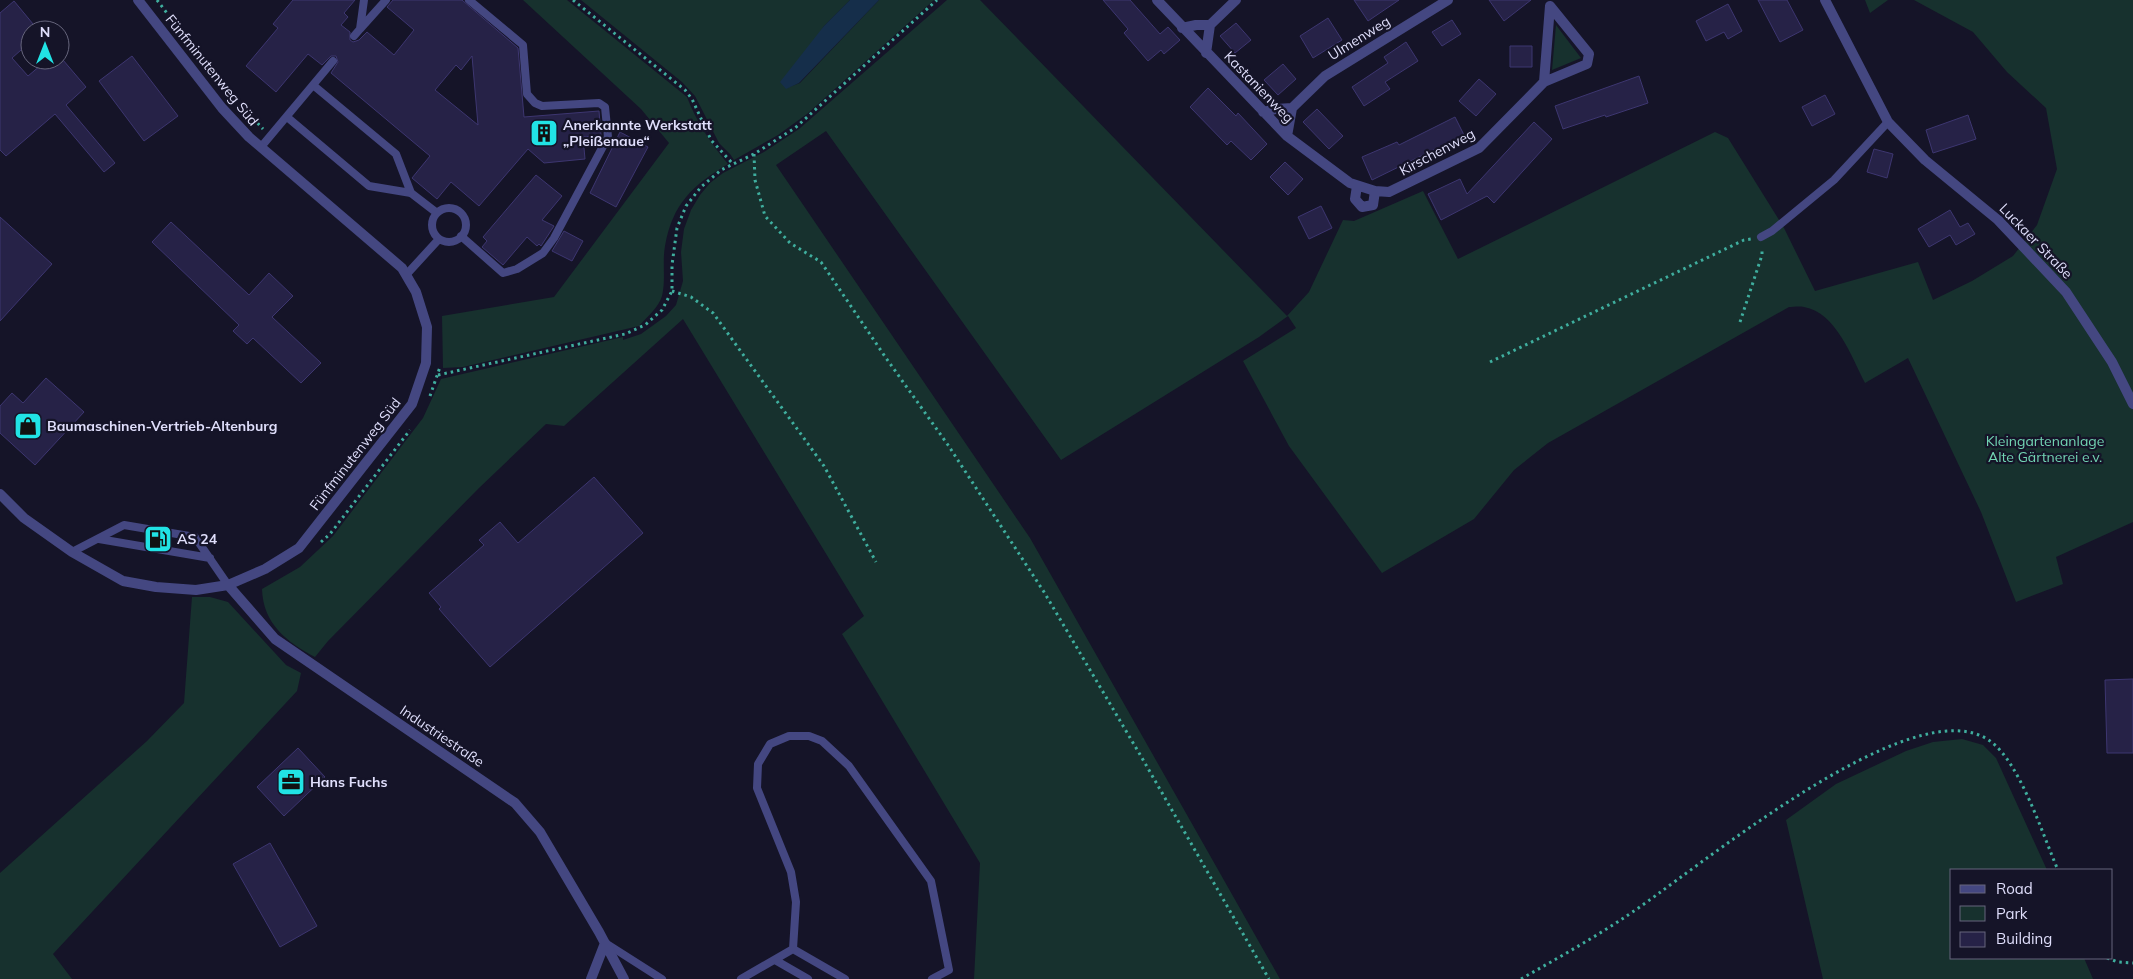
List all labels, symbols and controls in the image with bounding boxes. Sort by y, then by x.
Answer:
street label: Fünfminutenweg Süd [162,11,262,129]
street label: Ulmenweg [1325,12,1393,64]
north arrow [20,20,70,70]
text: N [40,23,50,41]
street label: Kastanienweg [1220,47,1298,127]
place label: Anerkannte Werkstatt „Pleißenaue“ [563,116,713,150]
building icon: Anerkannte Werkstatt „Pleißenaue“ [529,118,559,148]
street label: Kirschenweg [1396,125,1478,179]
street label: Luckaer Straße [1996,200,2076,282]
street label: Fünfminutenweg Süd [305,394,405,514]
shop icon: Baumaschinen-Vertrieb-Altenburg [13,411,43,441]
place label: Baumaschinen-Vertrieb-Altenburg [47,417,277,435]
park label: Kleingartenanlage Alte Gärtnerei e.v. [1986,432,2104,466]
fuel station icon: AS 24 [143,524,173,554]
place label: AS 24 [177,530,218,548]
street label: Industriestraße [396,701,488,771]
office icon: Hans Fuchs [276,767,306,797]
place label: Hans Fuchs [310,773,388,791]
legend [1950,869,2113,959]
text: Road [1996,879,2033,898]
text: Park [1996,904,2028,923]
text: Building [1996,929,2052,948]

